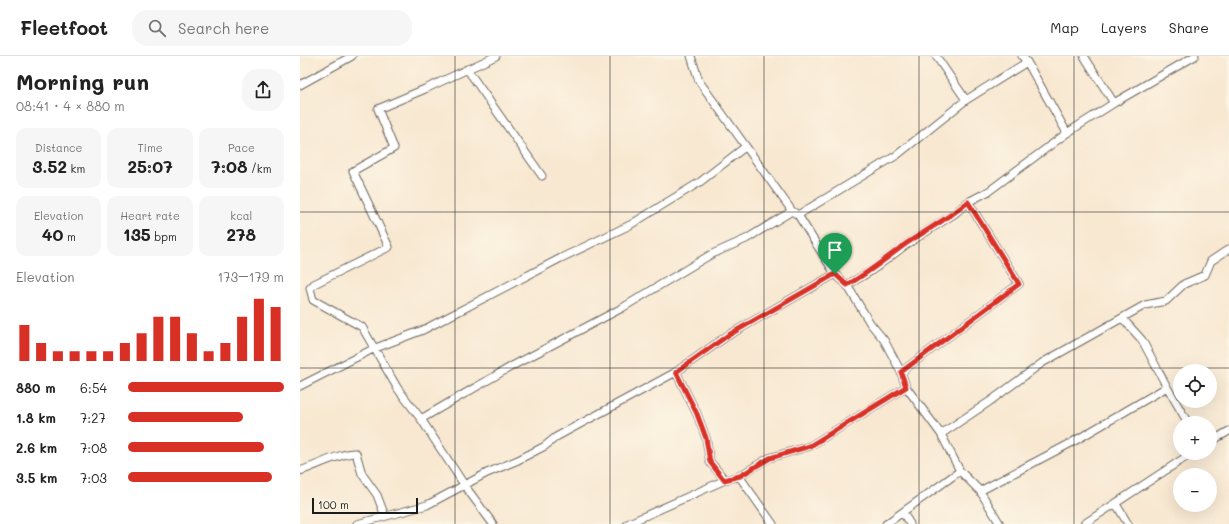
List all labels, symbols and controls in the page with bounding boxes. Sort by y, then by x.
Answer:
search box [132,10,412,46]
text: Fleetfoot [20,15,108,40]
icon: search [146,17,168,39]
text: Search here [178,18,269,38]
text: Map [1050,18,1079,37]
text: Layers [1101,18,1147,37]
text: Share [1169,18,1209,37]
text: Morning run [16,67,149,96]
button: share [242,69,284,111]
text: 08:41 · 4 × 880 m [16,97,125,114]
text: Distance [35,140,82,155]
text: Time [137,140,163,155]
text: Pace [228,140,255,155]
text: 3.52 [32,155,67,177]
text: 25:07 [127,155,173,177]
text: 7:08 [211,155,248,177]
text: km [67,161,85,176]
text: /km [248,161,271,176]
text: Elevation [34,208,83,223]
text: Heart rate [120,208,180,223]
text: kcal [230,208,252,223]
text: 40 [42,223,63,245]
text: 135 [123,223,151,245]
text: 278 [227,223,256,245]
text: m [63,229,76,244]
text: bpm [151,229,177,244]
pin [818,233,852,274]
icon: arrive [824,239,846,261]
text: Elevation [16,268,74,285]
text: 173–179 m [217,268,284,285]
map controls [1173,364,1217,512]
button: locate [1173,364,1217,408]
text: 880 m [16,379,55,396]
text: 6:54 [80,379,107,396]
text: 1.8 km [16,409,56,426]
text: 7:27 [80,409,106,426]
button: + [1173,416,1217,460]
text: 2.6 km [16,439,57,456]
text: 7:08 [80,439,107,456]
button: − [1173,468,1217,512]
text: 3.5 km [16,469,57,486]
text: 7:03 [80,469,107,486]
scale bar [312,496,418,515]
text: 100 m [318,497,349,512]

